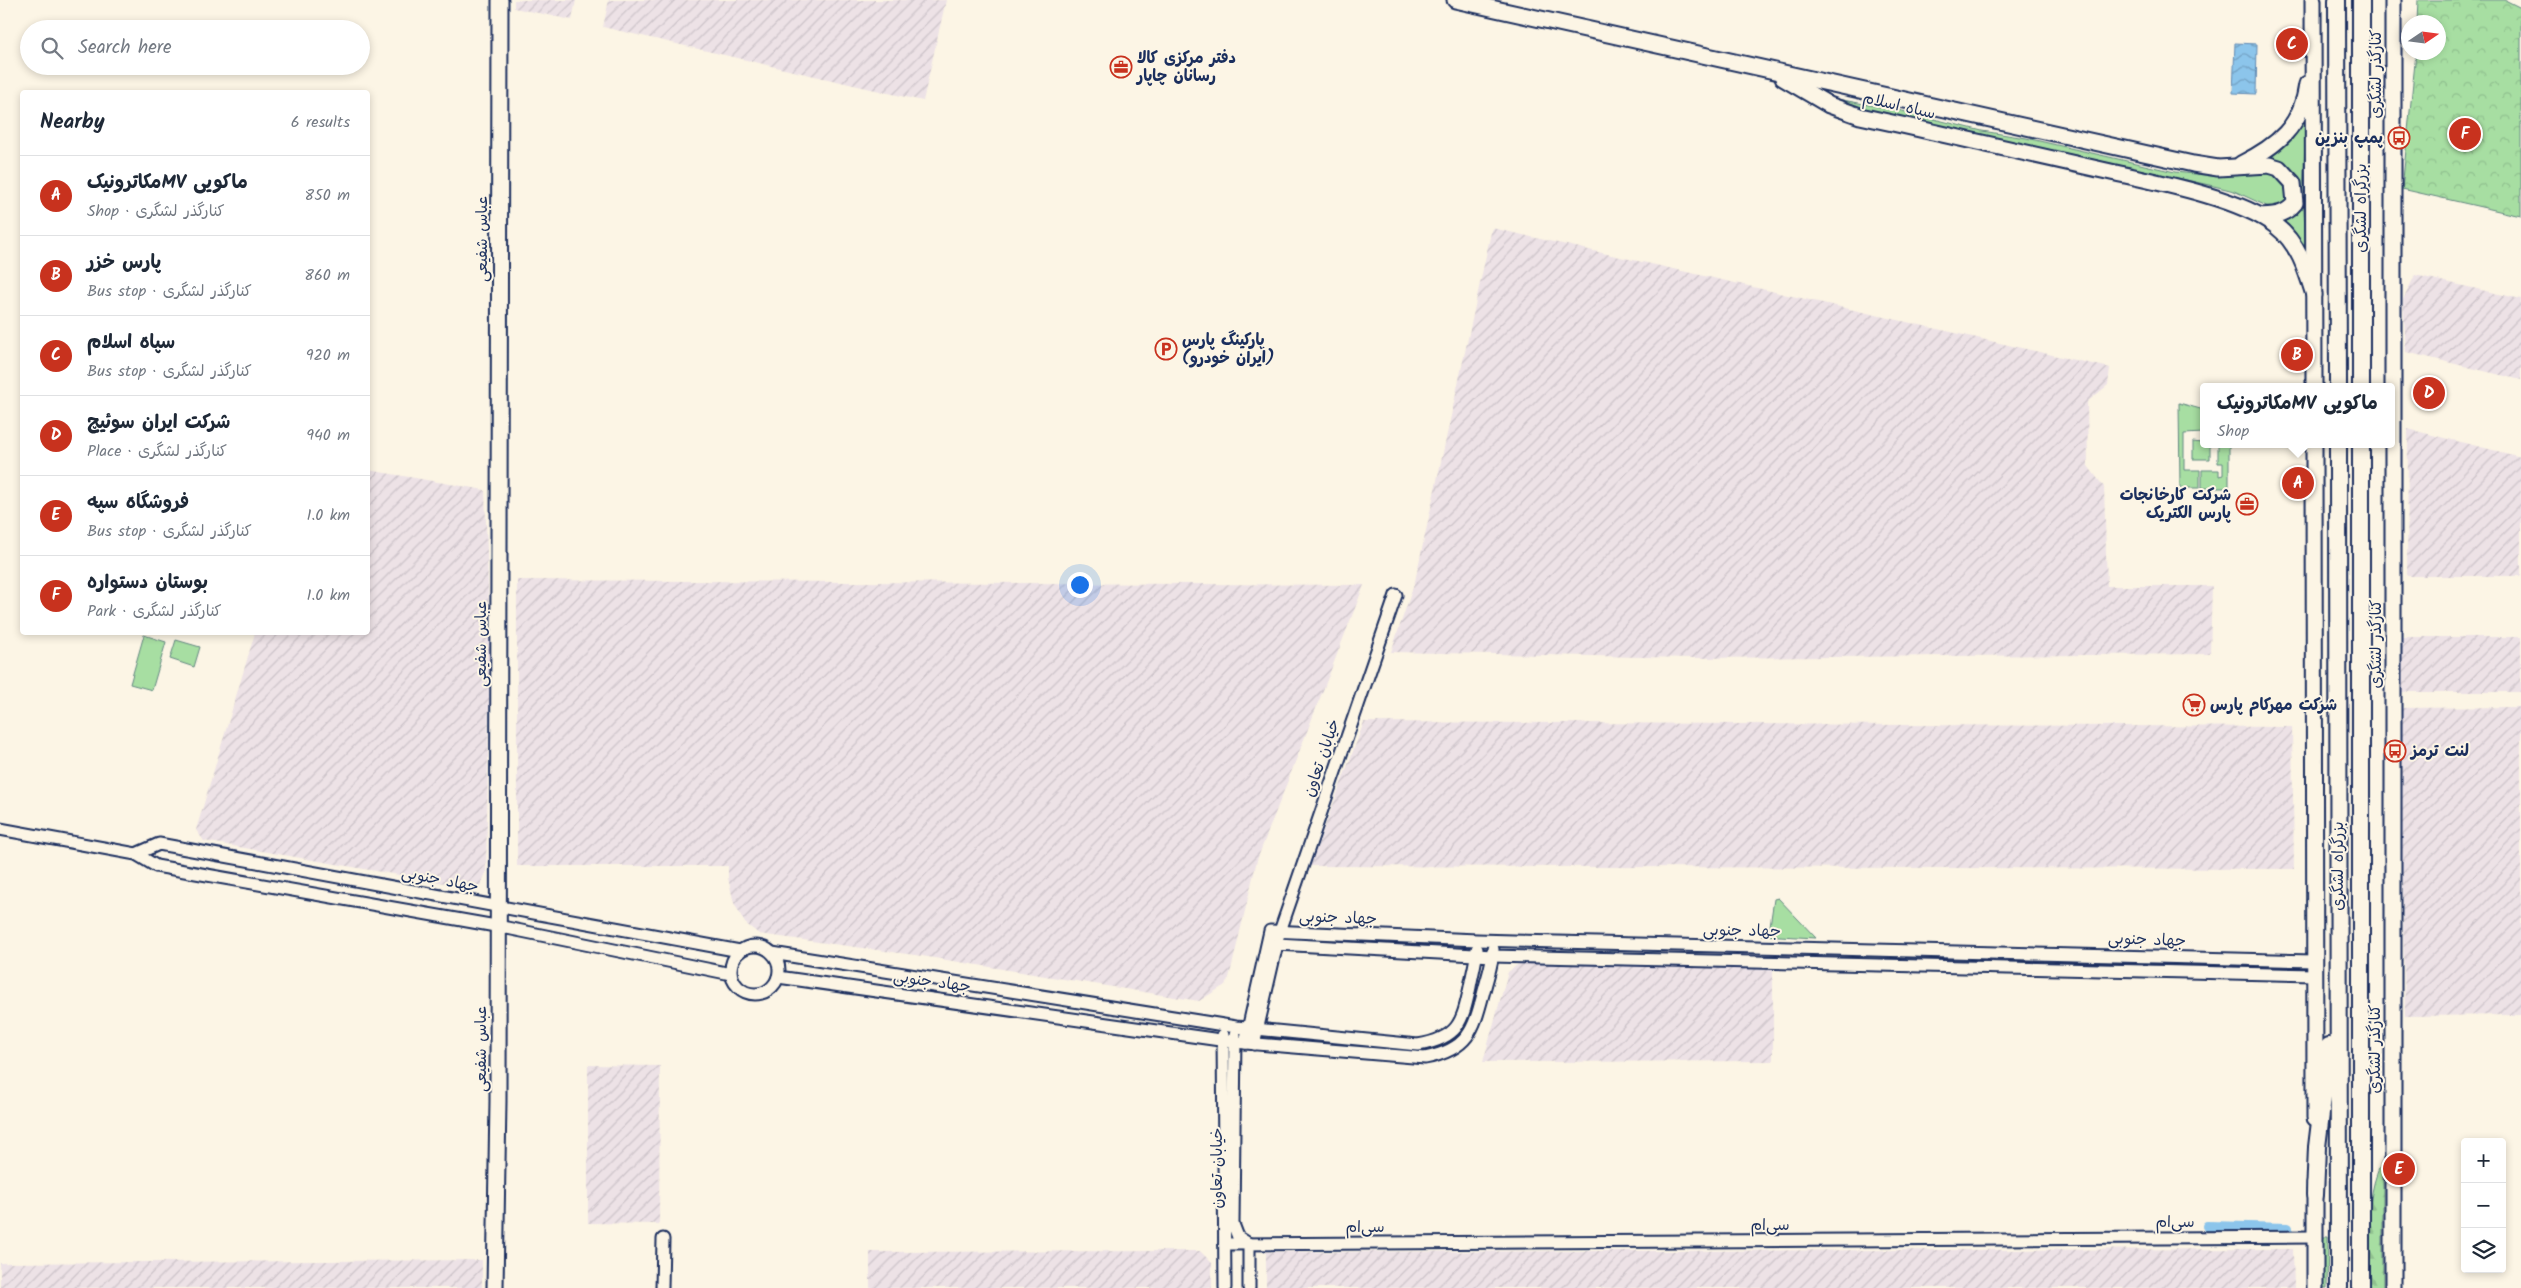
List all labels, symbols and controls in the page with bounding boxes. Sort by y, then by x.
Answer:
north arrow [2401,15,2446,60]
search box [20,20,370,75]
pin: C [2276,25,2308,63]
street label: کنارگذر لشگری [2364,29,2389,119]
text: Search here [78,33,172,63]
icon: search [38,34,66,62]
place label: دفتر مرکزی کالا رسانان چاپار [1135,46,1236,89]
office icon: دفتر مرکزی کالا رسانان چاپار [1109,55,1133,79]
street label: سپاه اسلام [1860,86,1938,126]
text: Nearby [40,106,105,139]
text: 6 results [291,110,350,135]
pin: F [2449,115,2481,153]
place label: پمپ بنزین [2315,126,2383,151]
bus stop icon: پمپ بنزین [2387,126,2411,150]
street label: بزرگراه لشگری [2349,163,2374,253]
text: مکاترونیکMV ماکویی [87,168,248,198]
text: A [51,183,61,208]
text: 850 m [305,183,350,208]
street label: عباس شفیعی [470,196,495,282]
text: Shop · کنارگذر لشگری [87,199,225,224]
text: پارس خزر [87,248,161,278]
text: B [51,263,61,288]
text: 860 m [304,263,350,288]
text: Bus stop · کنارگذر لشگری [87,279,252,304]
text: سپاه اسلام [87,328,175,358]
place label: پارکینگ پارس (ایران خودرو) [1182,328,1274,371]
pin: B [2281,336,2313,374]
parking icon: پارکینگ پارس (ایران خودرو) [1154,337,1178,361]
text: C [51,343,61,368]
text: 920 m [306,343,350,368]
text: Bus stop · کنارگذر لشگری [87,359,252,384]
pin: D [2413,374,2445,412]
popup [2200,383,2395,448]
text: مکاترونیکMV ماکویی [2217,389,2378,419]
text: شرکت ایران سوئیچ [87,408,230,438]
text: Shop [2217,419,2249,444]
text: D [51,423,61,448]
text: 940 m [306,423,350,448]
text: Place · کنارگذر لشگری [87,439,227,464]
pin: A [2282,464,2314,502]
place label: شرکت کارخانجات پارس الکتریک [2120,483,2231,526]
text: فروشگاه سپه [87,488,189,518]
office icon: شرکت کارخانجات پارس الکتریک [2235,492,2259,516]
text: E [52,503,60,528]
text: 1.0 km [307,503,350,528]
text: Bus stop · کنارگذر لشگری [87,519,252,544]
text: بوستان دستواره [87,568,208,598]
your location [1067,572,1093,598]
text: F [52,583,60,608]
text: 1.0 km [307,583,350,608]
text: Park · کنارگذر لشگری [87,599,222,624]
street label: کنارگذر لشگری [2364,599,2389,689]
street label: عباس شفیعی [469,601,494,687]
supermarket icon: شرکت مهرکام پارس [2182,693,2206,717]
place label: شرکت مهرکام پارس [2210,693,2337,718]
street label: خیابان تعاون [1297,716,1347,800]
bus stop icon: لنت ترمز [2383,739,2407,763]
place label: لنت ترمز [2409,739,2469,764]
street label: بزرگراه لشگری [2326,821,2351,911]
street label: جهاد جنوبی [399,860,481,900]
street label: جهاد جنوبی [1298,904,1378,932]
street label: جهاد جنوبی [1703,918,1781,944]
street label: جهاد جنوبی [2107,926,2187,954]
street label: جهاد جنوبی [892,964,972,1000]
street label: کنارگذر لشگری [2363,1004,2388,1094]
street label: عباس شفیعی [469,1006,494,1092]
street label: خیابان تعاون [1205,1128,1230,1208]
map controls [2461,1138,2506,1273]
button: + [2461,1138,2506,1183]
pin: E [2383,1150,2415,1188]
button: − [2461,1183,2506,1228]
street label: سی‌ام [2155,1210,2195,1235]
street label: سی‌ام [1750,1213,1790,1238]
street label: سی‌ام [1345,1215,1385,1240]
button: layers [2461,1228,2506,1273]

